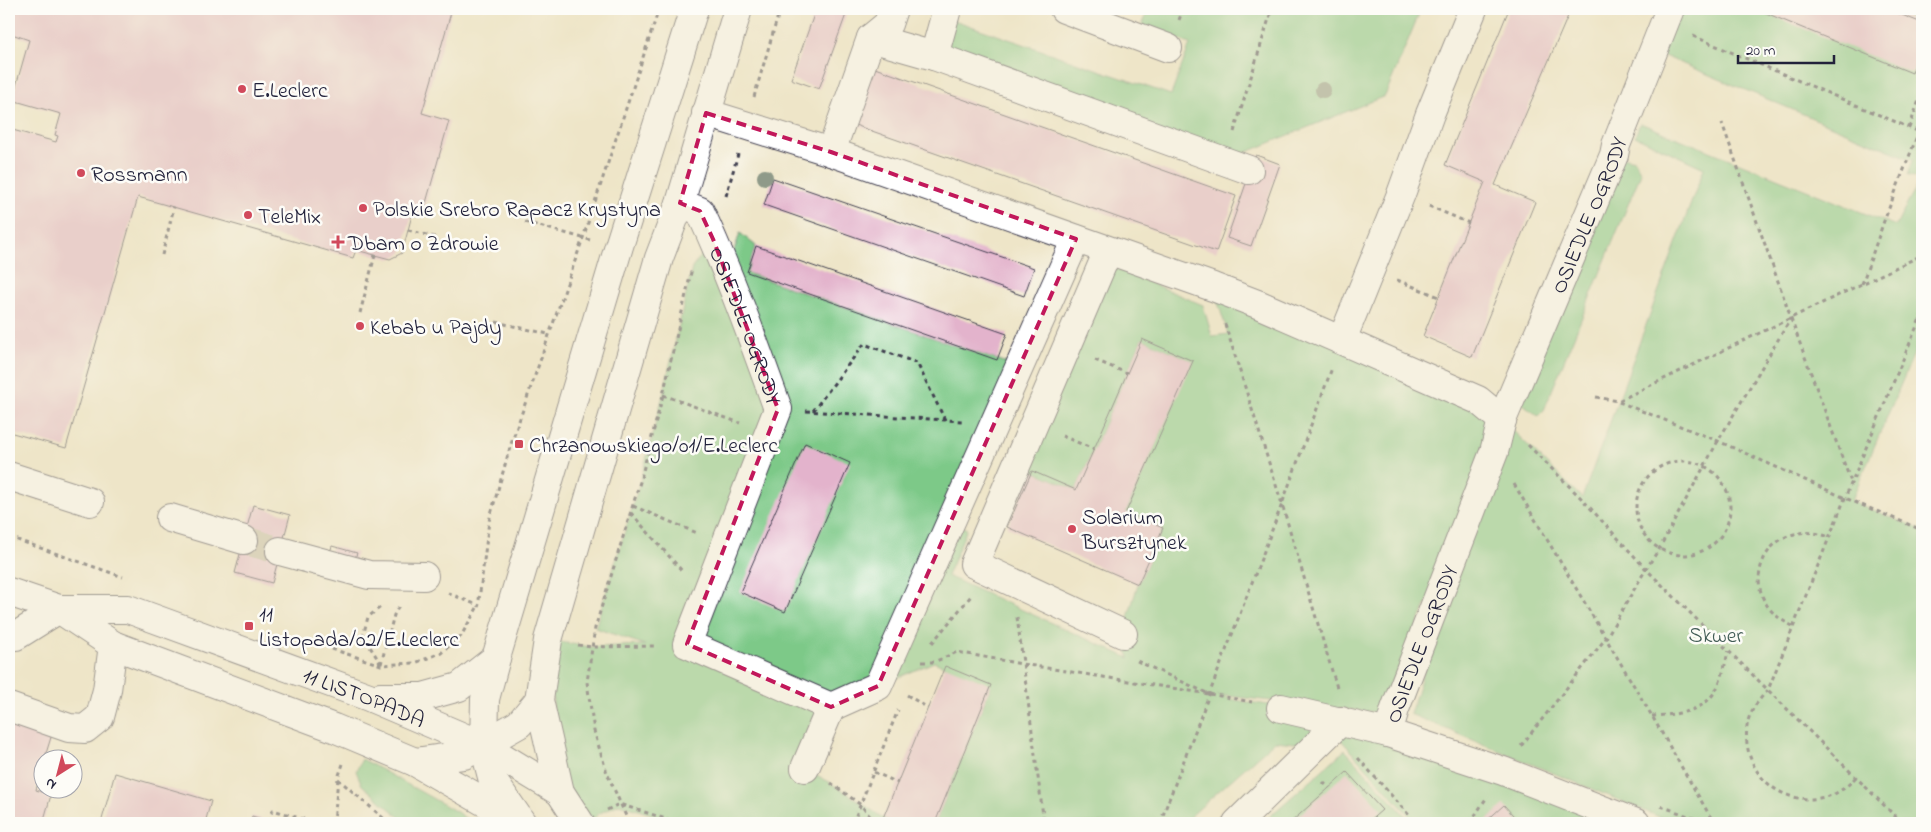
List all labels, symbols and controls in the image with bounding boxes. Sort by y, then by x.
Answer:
scale bar [1738,32,1835,64]
text: 20 m [1746,40,1776,62]
place label: E.Leclerc [252,76,328,108]
marker: E.Leclerc [236,83,248,95]
street label: OSIEDLE OGRODY [1544,133,1637,299]
place label: Rossmann [91,160,188,192]
marker: Rossmann [75,167,87,179]
place label: Polskie Srebro Rapacz Krystyna [373,195,661,228]
place label: TeleMix [258,202,321,234]
marker: Polskie Srebro Rapacz Krystyna [357,202,369,214]
marker: TeleMix [242,209,254,221]
place label: Dbam o Zdrowie [347,229,499,261]
marker: Dbam o Zdrowie [332,236,344,248]
street label: OSIEDLE OGRODY [699,242,788,410]
place label: Kebab u Pajdy [370,313,501,346]
marker: Kebab u Pajdy [354,320,366,332]
place label: Chrzanowskiego/01/E.Leclerc [529,431,778,464]
marker: Chrzanowskiego/01/E.Leclerc [513,438,525,450]
place label: Solarium Bursztynek [1081,503,1187,561]
marker: Solarium Bursztynek [1066,523,1078,535]
street label: OSIEDLE OGRODY [1379,561,1468,727]
place label: 11 Listopada/02/E.Leclerc [259,600,459,657]
marker: 11 Listopada/02/E.Leclerc [243,620,255,632]
park label: Skwer [1689,621,1744,653]
street label: 11 LISTOPADA [298,661,429,738]
north arrow [32,750,82,800]
text: N [41,772,61,795]

